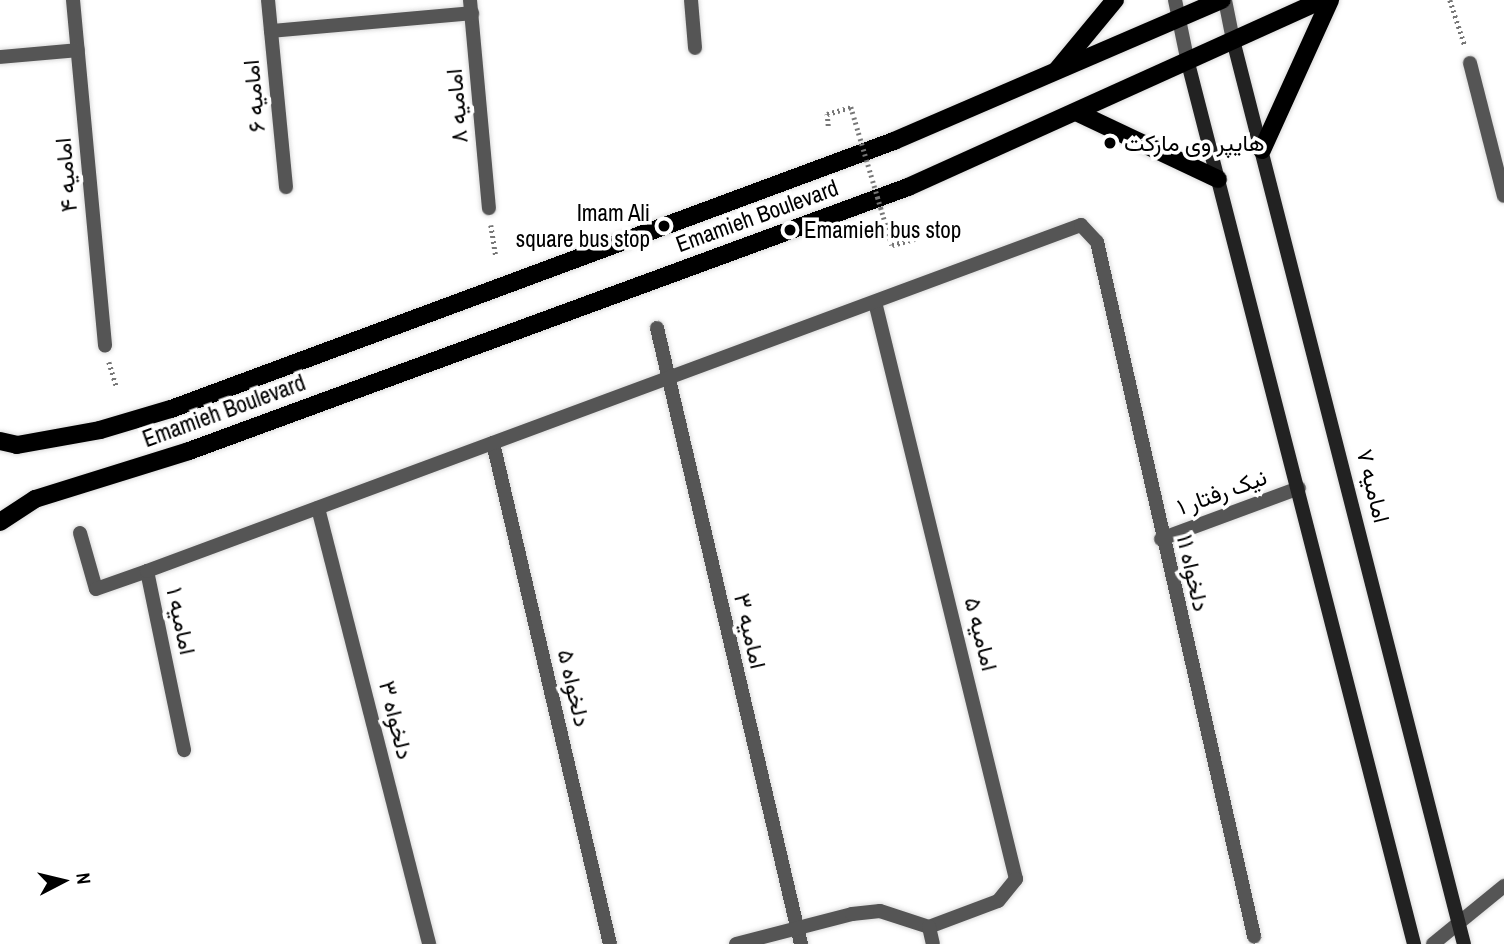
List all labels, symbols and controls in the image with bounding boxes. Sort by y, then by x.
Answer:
street label: امامیه ۶ [237,59,271,133]
street label: امامیه ۸ [440,67,474,145]
place label: هایپر وی مارکت [1124,129,1265,157]
marker: هایپر وی مارکت [1102,135,1118,151]
street label: امامیه ۴ [49,137,83,213]
street label: Emamieh Boulevard [672,174,842,258]
place label: Imam Ali square bus stop [516,199,650,253]
place label: Emamieh bus stop [804,216,961,244]
marker: Imam Ali square bus stop [656,218,672,234]
marker: Emamieh bus stop [782,222,798,238]
street label: Emamieh Boulevard [139,369,309,453]
street label: امامیه ۷ [1351,446,1395,526]
street label: نیک رفتار ۱ [1173,463,1271,521]
street label: دلخواه ۱۱ [1171,532,1215,614]
street label: امامیه ۱ [160,585,202,657]
street label: امامیه ۳ [728,591,772,671]
street label: امامیه ۵ [959,594,1003,674]
street label: دلخواه ۵ [552,647,596,729]
street label: دلخواه ۳ [373,678,419,762]
north arrow [28,846,98,916]
text: N [70,871,97,886]

